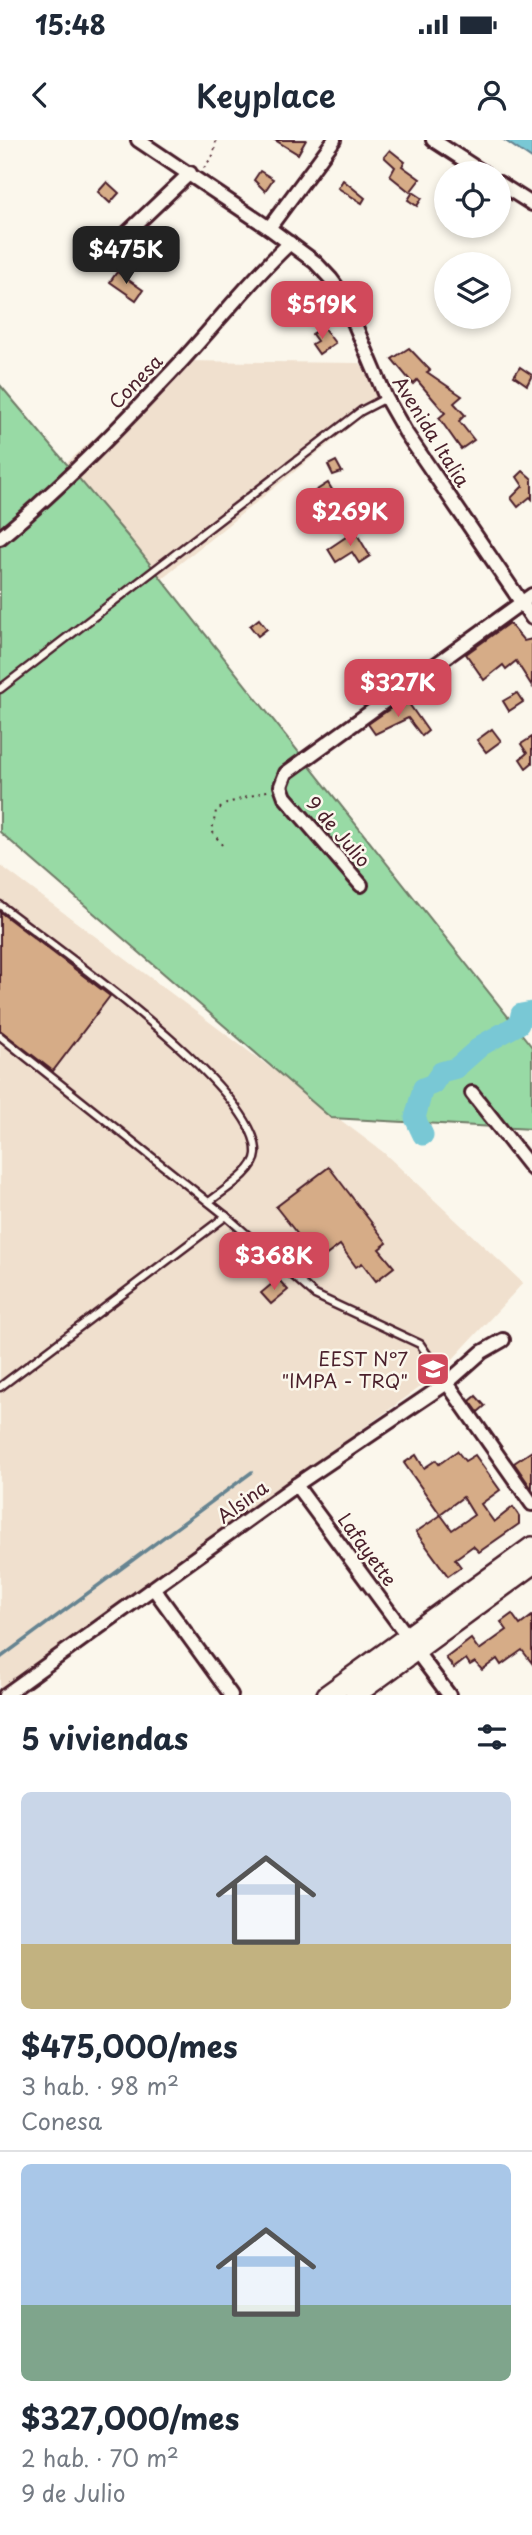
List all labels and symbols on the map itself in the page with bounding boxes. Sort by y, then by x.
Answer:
pin: $475K [77,226,175,286]
pin: $519K [273,282,371,341]
street label: Conesa [102,347,168,415]
street label: Avenida Italia [387,370,478,493]
pin: $269K [301,488,399,548]
pin: $327K [349,660,447,719]
street label: 9 de Julio [300,789,378,873]
pin: $368K [225,1232,323,1292]
place label: EEST N°7 "IMPA - TRQ" [281,1344,408,1394]
school or university icon: EEST N°7 "IMPA - TRQ" [414,1350,452,1388]
street label: Alsina [210,1473,274,1529]
street label: Lafayette [332,1507,404,1591]

